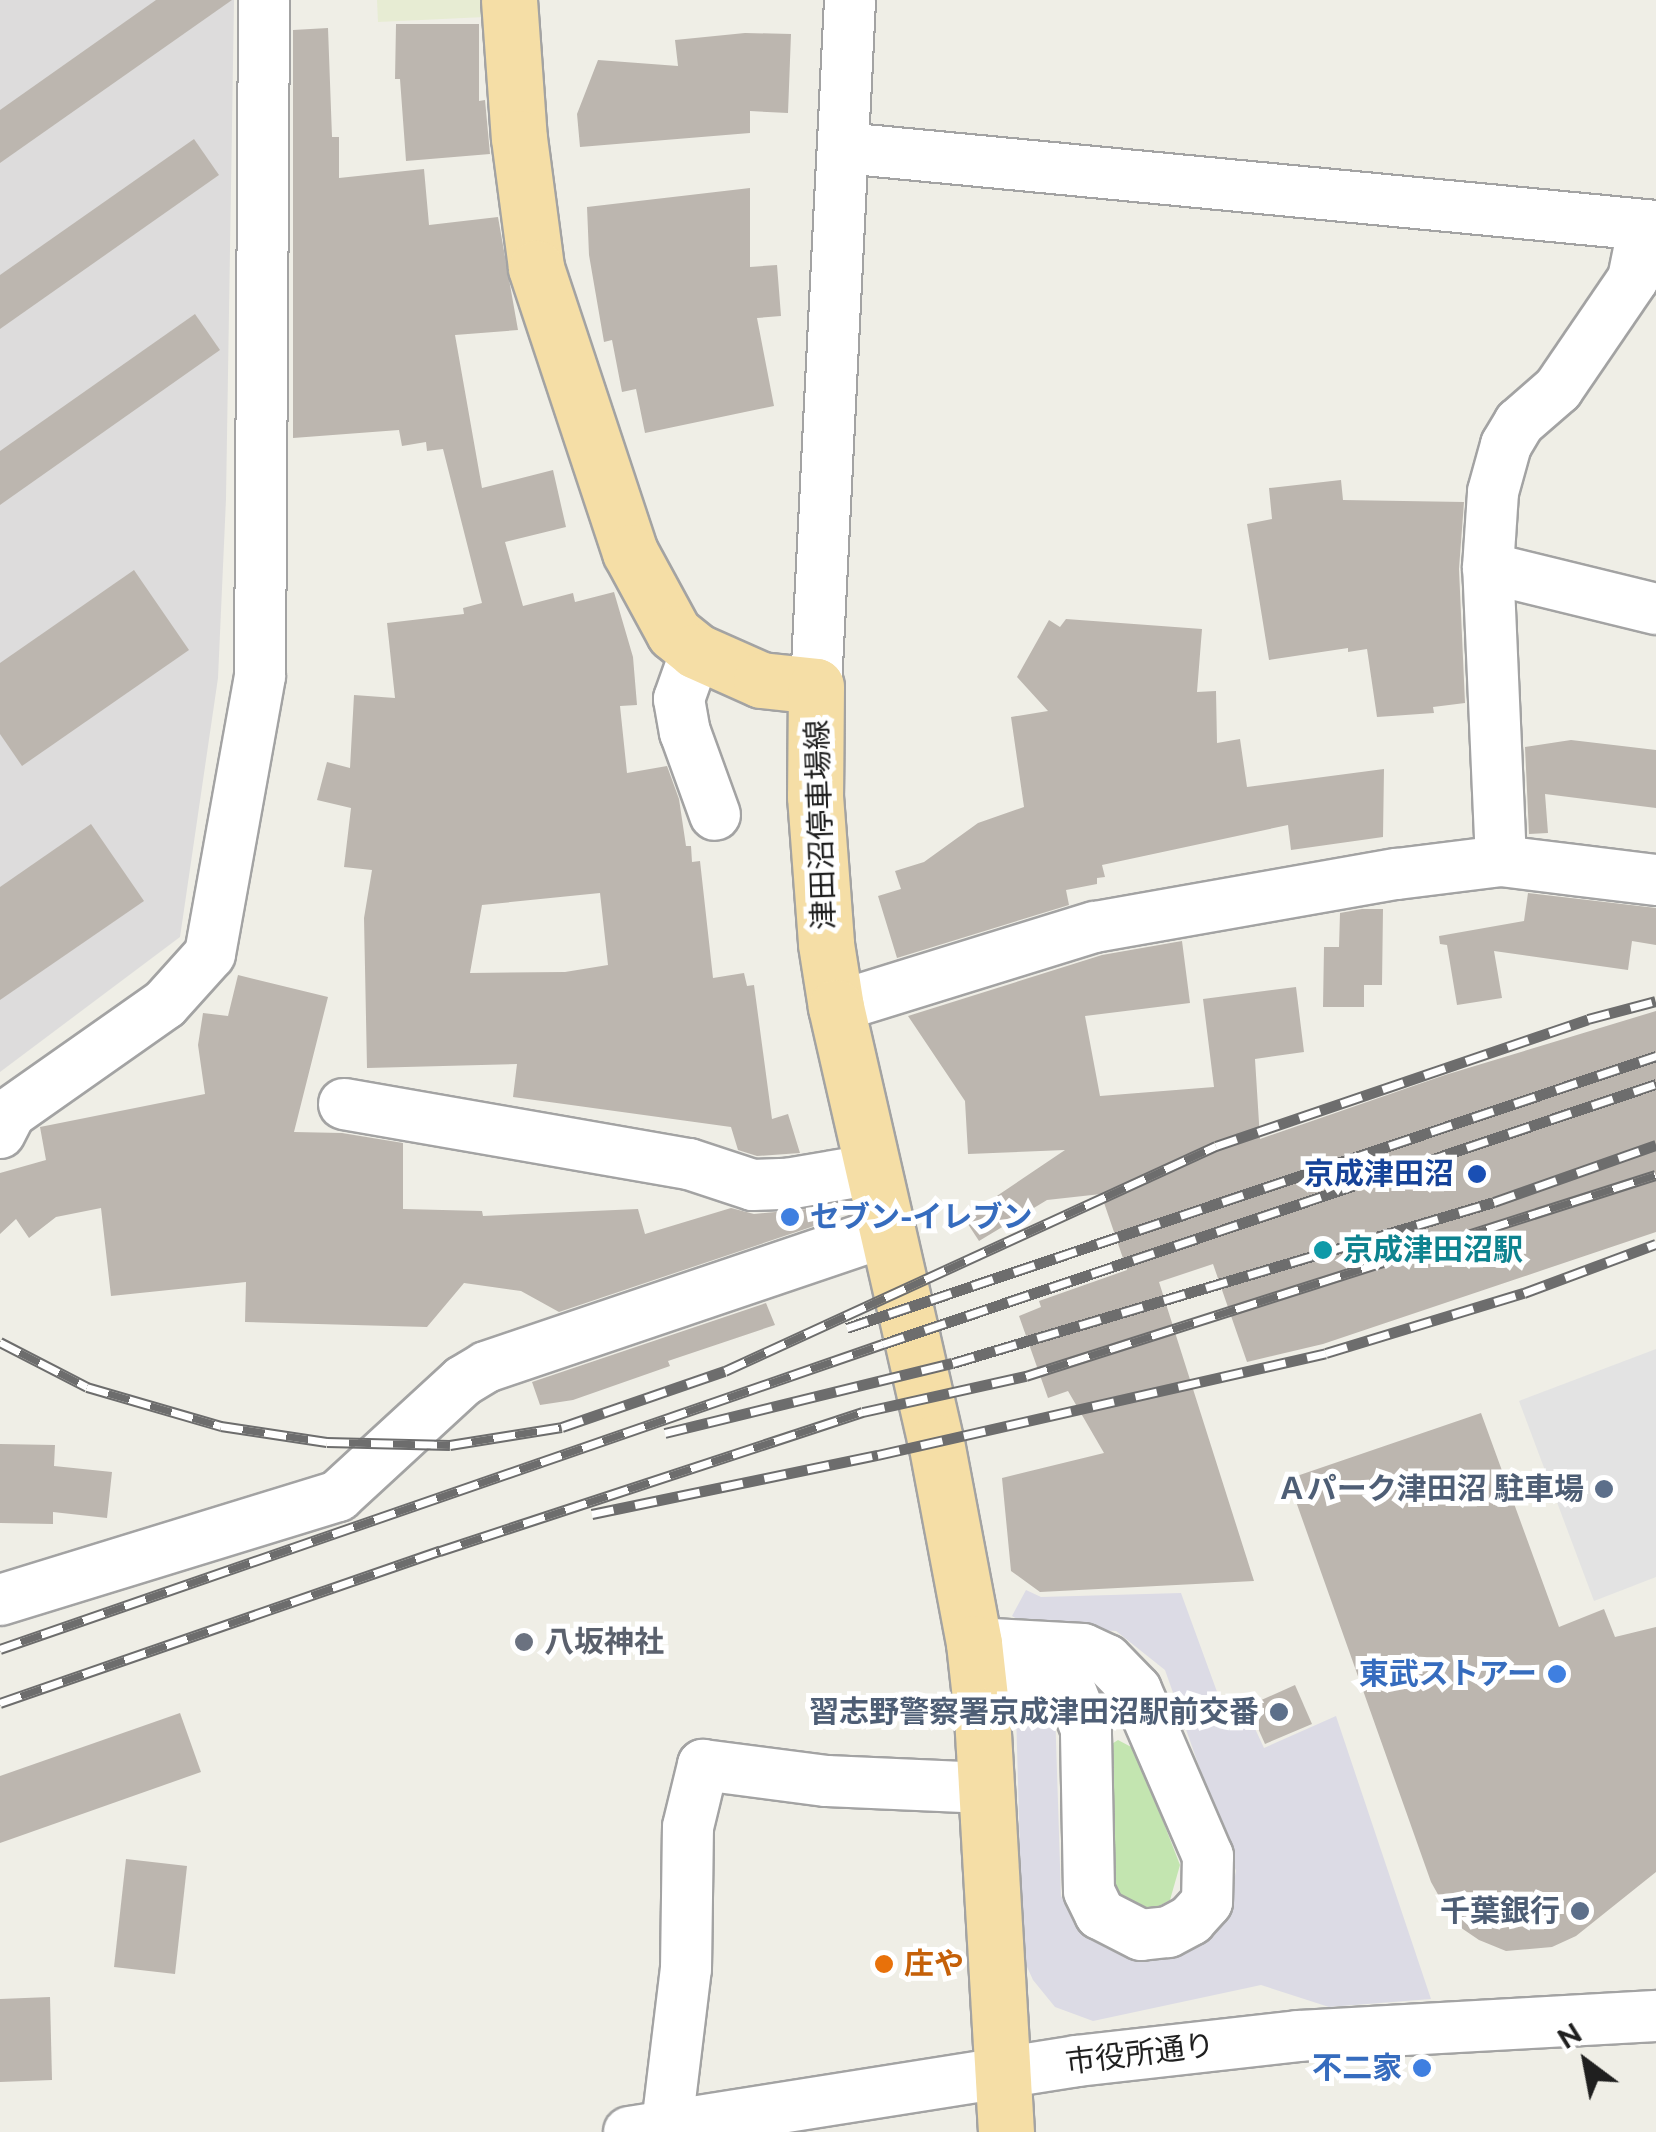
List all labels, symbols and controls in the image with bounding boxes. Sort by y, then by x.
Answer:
street label: 津田沼停車場線 [799,719,843,931]
place label: 京成津田沼 [1304,1156,1454,1192]
marker: 京成津田沼 [1464,1161,1490,1187]
place label: セブン-イレブン [810,1199,1033,1235]
marker: セブン-イレブン [779,1206,801,1228]
place label: 京成津田沼駅 [1343,1232,1523,1268]
marker: 京成津田沼駅 [1312,1239,1334,1261]
place label: Ａパーク津田沼 駐車場 [1277,1471,1584,1507]
marker: Ａパーク津田沼 駐車場 [1593,1478,1615,1500]
place label: 八坂神社 [544,1624,664,1660]
marker: 八坂神社 [513,1631,535,1653]
place label: 東武ストアー [1359,1656,1537,1692]
marker: 東武ストアー [1546,1663,1568,1685]
place label: 習志野警察署京成津田沼駅前交番 [809,1694,1259,1730]
marker: 習志野警察署京成津田沼駅前交番 [1268,1701,1290,1723]
place label: 千葉銀行 [1440,1893,1560,1929]
marker: 千葉銀行 [1569,1900,1591,1922]
place label: 庄や [904,1946,964,1982]
marker: 庄や [873,1953,895,1975]
north arrow [1536,2012,1636,2112]
text: N [1552,2016,1588,2056]
street label: 市役所通り [1063,2027,1217,2081]
place label: 不二家 [1312,2050,1402,2086]
marker: 不二家 [1411,2057,1433,2079]

